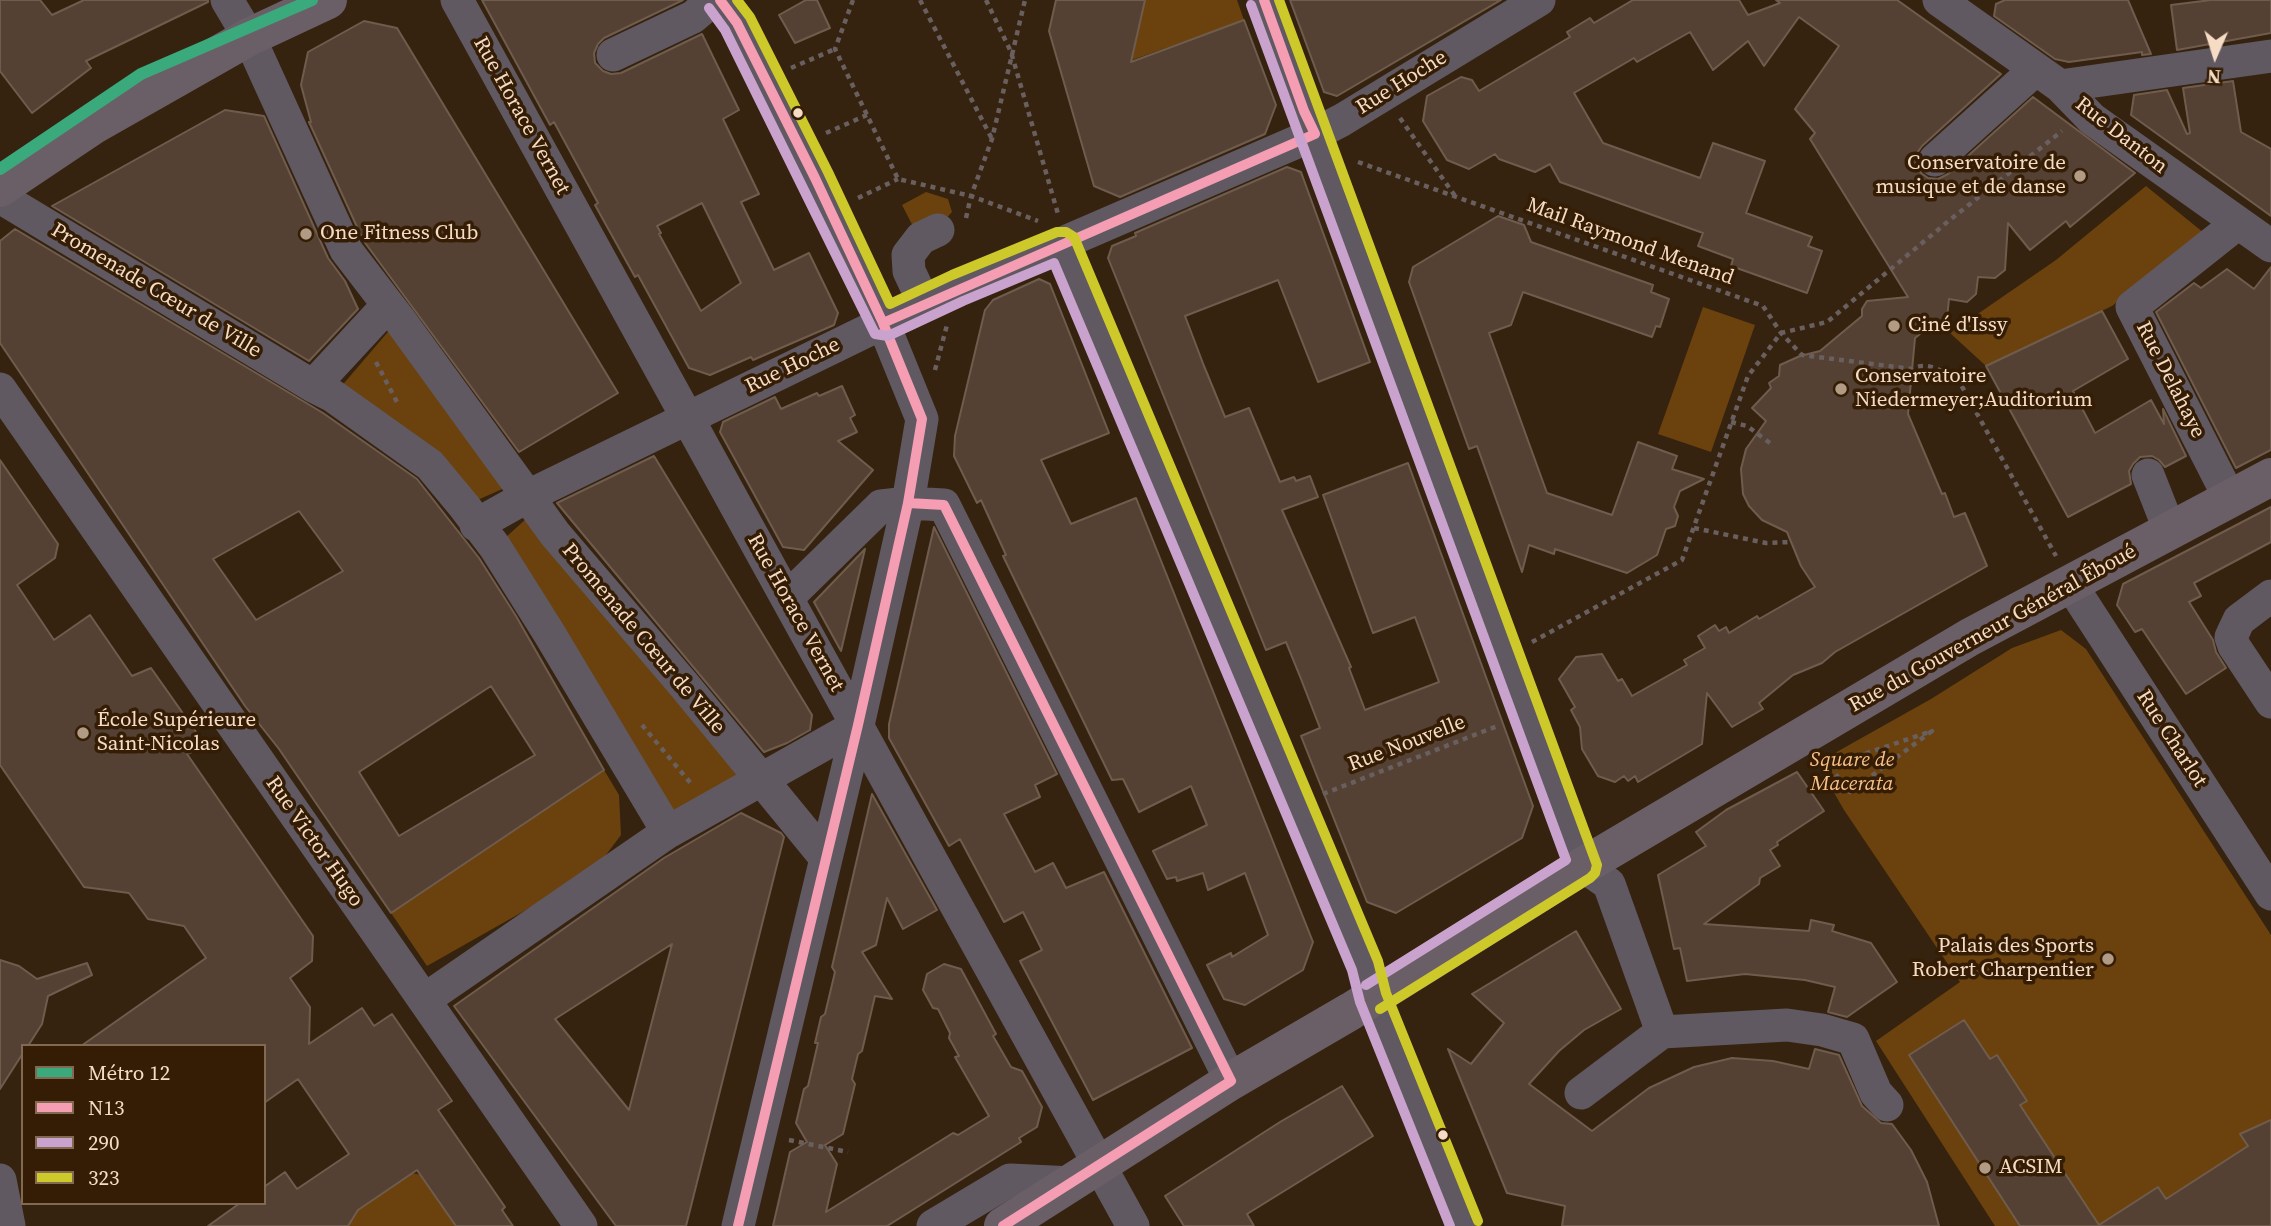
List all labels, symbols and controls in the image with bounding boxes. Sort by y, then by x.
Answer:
north arrow [2180,21,2250,91]
street label: Rue Horace Vernet [467,33,575,199]
street label: Rue Hoche [1352,45,1452,121]
text: N [2206,64,2221,90]
street label: Rue Danton [2070,92,2172,180]
unlabelled marker [791,106,805,120]
place label: Conservatoire de musique et de danse [1875,151,2066,201]
marker: Conservatoire de musique et de danse [2072,168,2088,184]
street label: Mail Raymond Menand [1523,193,1737,291]
street label: Promenade Cœur de Ville [46,218,266,364]
place label: One Fitness Club [320,221,478,247]
marker: One Fitness Club [298,226,314,242]
place label: Ciné d'Issy [1908,313,2008,339]
marker: Ciné d'Issy [1886,318,1902,334]
street label: Rue Delahaye [2130,318,2210,442]
street label: Rue Hoche [742,332,844,400]
place label: Conservatoire Niedermeyer;Auditorium [1855,364,2093,414]
marker: Conservatoire Niedermeyer;Auditorium [1833,381,1849,397]
street label: Rue Horace Vernet [741,530,849,696]
street label: Promenade Cœur de Ville [556,539,730,739]
street label: Rue du Gouverneur Général Éboué [1845,539,2141,719]
street label: Rue Charlot [2130,686,2212,792]
place label: École Supérieure Saint-Nicolas [97,708,256,758]
street label: Rue Nouvelle [1345,710,1469,778]
marker: École Supérieure Saint-Nicolas [75,725,91,741]
park label: Square de Macerata [1810,748,1894,798]
street label: Rue Victor Hugo [260,772,368,912]
place label: Palais des Sports Robert Charpentier [1912,934,2094,984]
marker: Palais des Sports Robert Charpentier [2100,951,2116,967]
legend [21,1044,266,1205]
text: Métro 12 [88,1058,170,1087]
text: N13 [88,1093,124,1122]
text: 290 [88,1128,120,1157]
unlabelled marker [1436,1128,1450,1142]
place label: ACSIM [1999,1155,2063,1181]
marker: ACSIM [1977,1160,1993,1176]
text: 323 [88,1163,120,1192]

